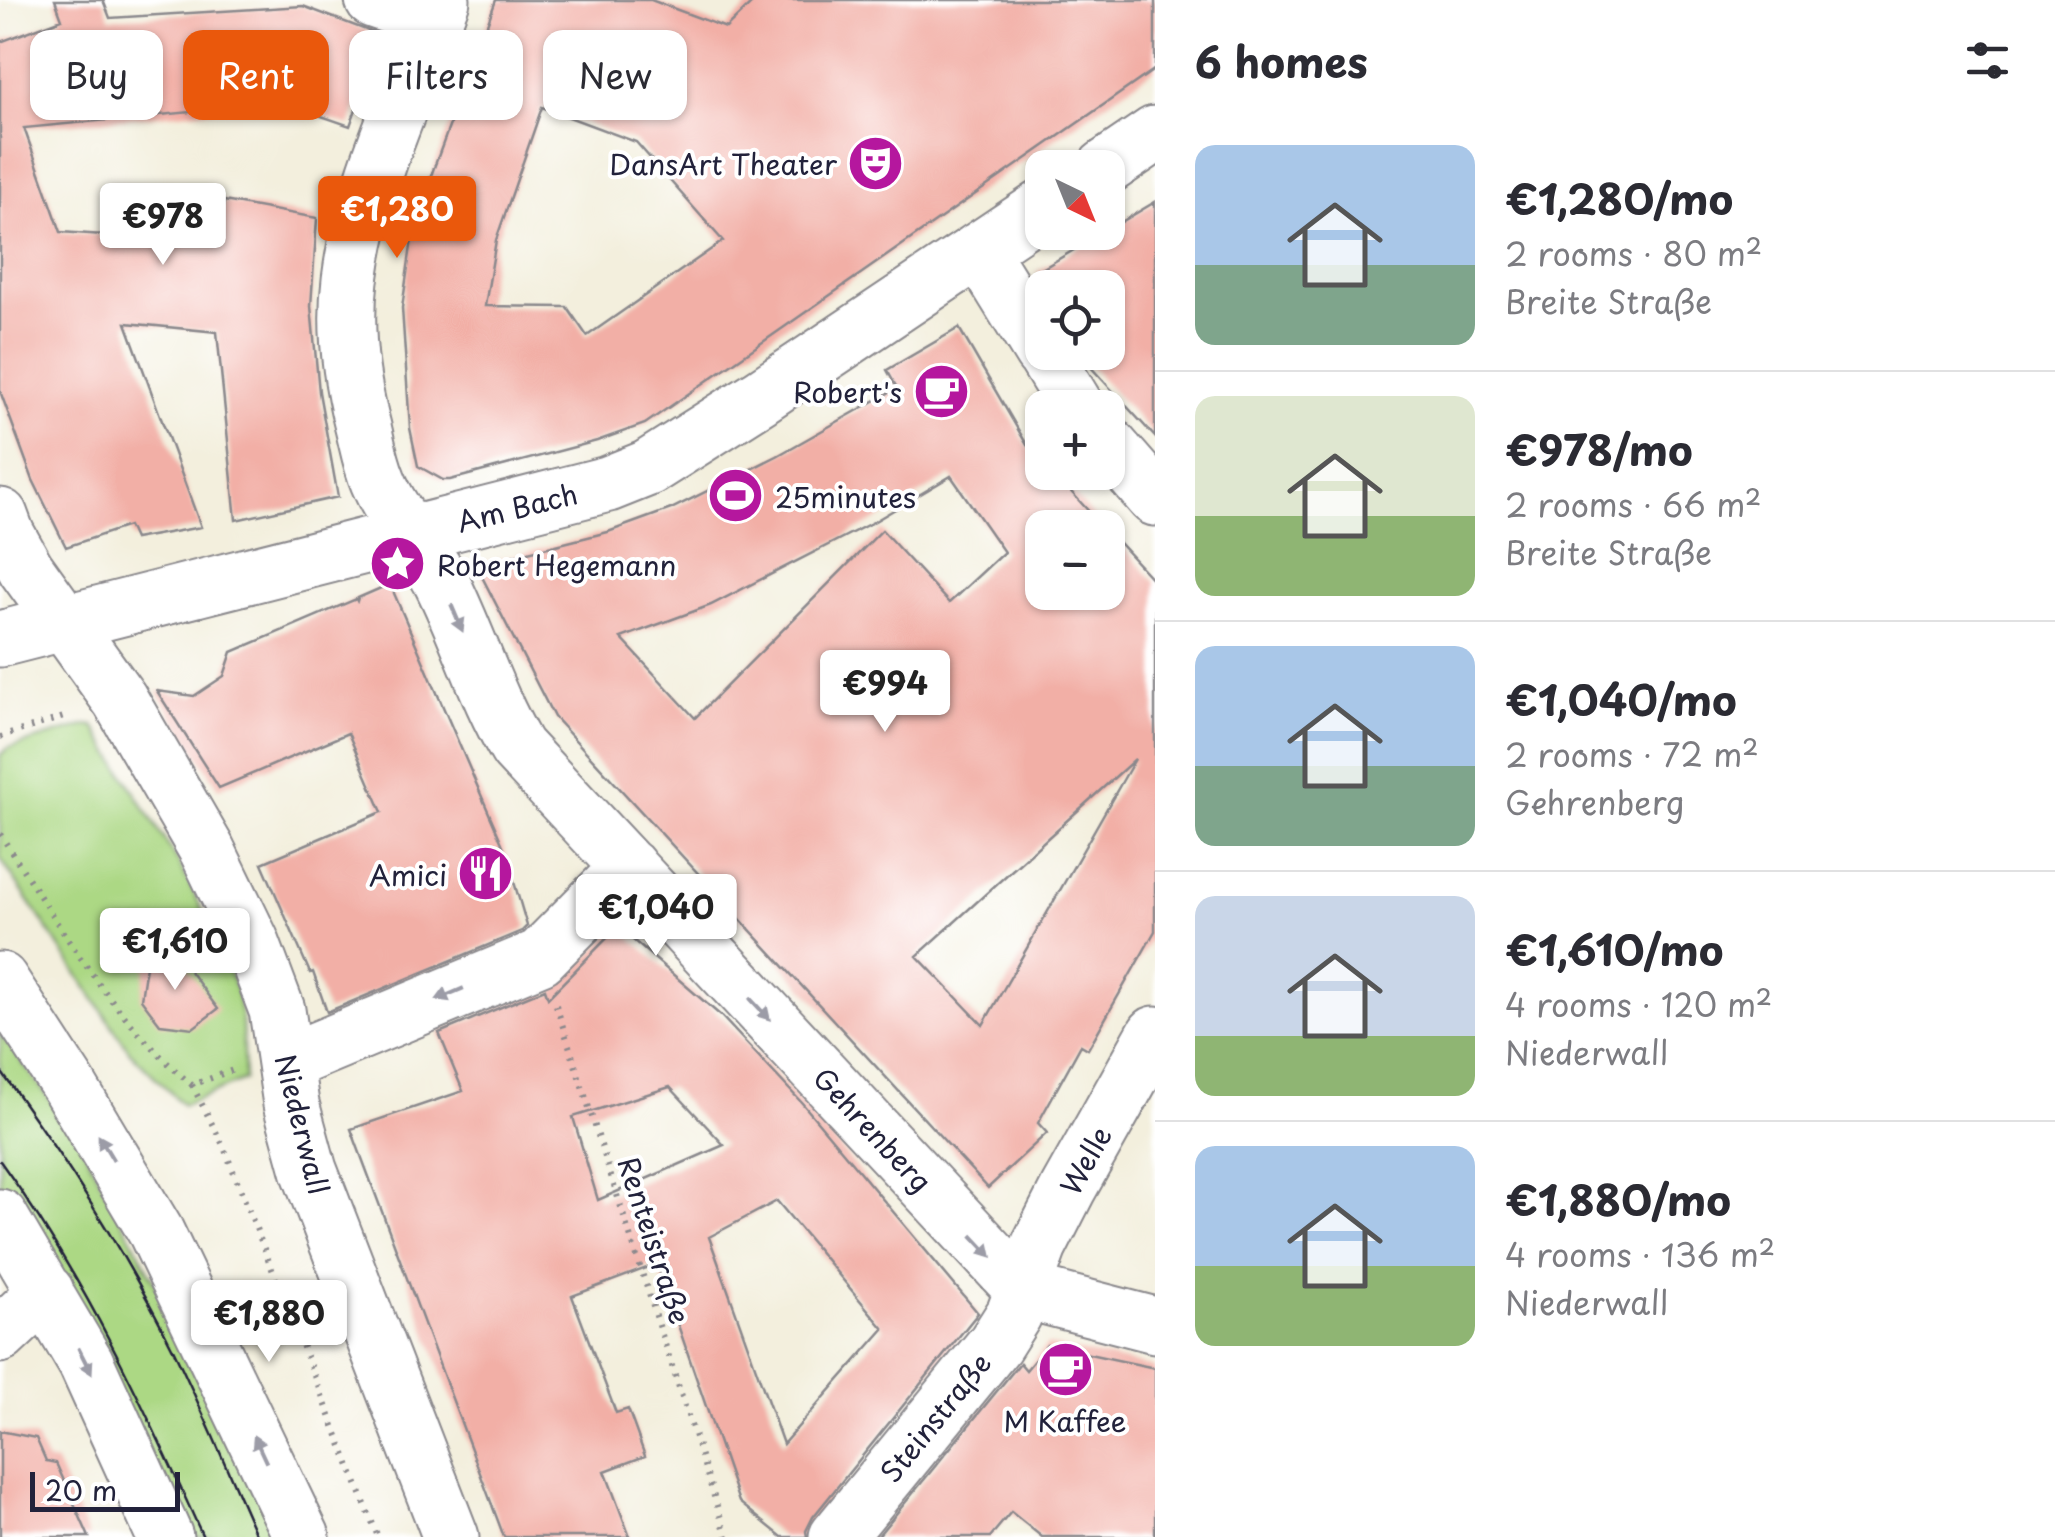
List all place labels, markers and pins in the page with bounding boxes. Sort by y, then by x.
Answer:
theatre icon: DansArt Theater [846,133,906,193]
place label: DansArt Theater [609,142,837,185]
pin: €1,280 [316,176,478,261]
pin: €978 [104,183,222,268]
cafe icon: Robert's [911,361,971,421]
place label: Robert's [793,370,902,413]
sports icon: 25minutes [706,466,766,526]
place label: 25minutes [775,475,916,518]
place icon: Robert Hegemann [368,534,428,594]
place label: Robert Hegemann [437,543,676,586]
pin: €994 [826,650,944,735]
restaurant icon: Amici [456,844,516,904]
place label: Amici [369,853,447,896]
pin: €1,040 [575,874,737,959]
pin: €1,610 [94,908,256,993]
pin: €1,880 [188,1280,350,1365]
cafe icon: M Kaffee [1035,1339,1095,1399]
place label: M Kaffee [1004,1399,1126,1442]

